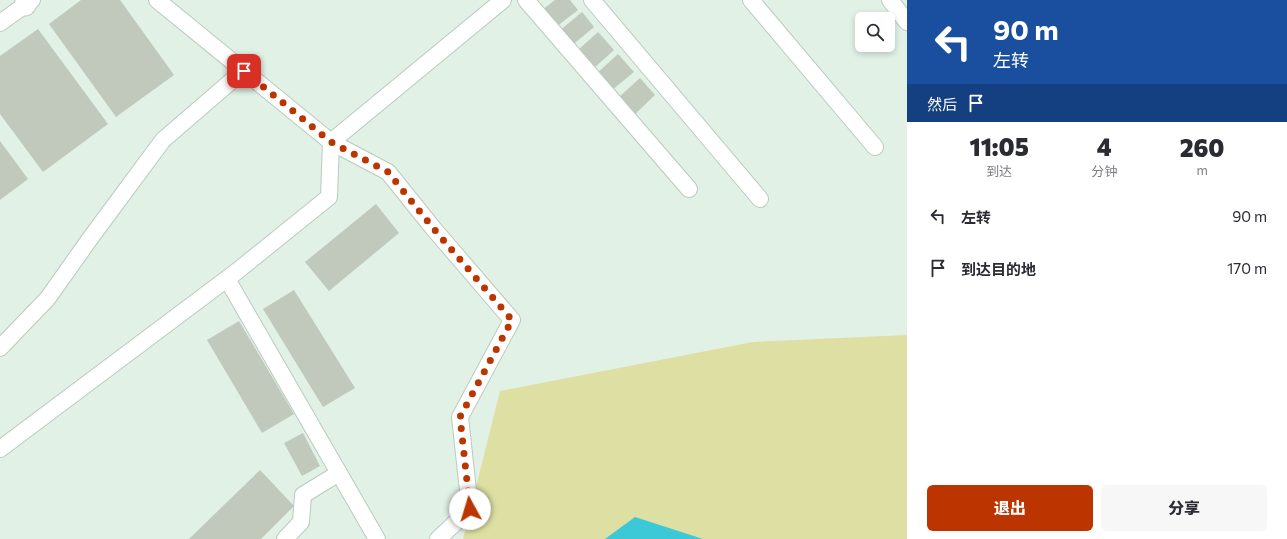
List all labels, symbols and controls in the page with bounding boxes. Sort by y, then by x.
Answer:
map controls [855,12,895,52]
button: search [855,12,895,52]
text: 90 m [993,12,1059,46]
icon: left [927,16,979,68]
text: 左转 [993,49,1029,71]
pin [227,54,261,88]
icon: arrive [233,60,255,82]
icon: arrive [965,92,987,114]
text: 然后 [927,95,957,113]
text: 11:05 [969,132,1029,161]
text: 4 [1097,132,1112,161]
text: 260 [1180,133,1225,162]
text: m [1196,162,1208,178]
text: 到达 [986,163,1012,179]
text: 分钟 [1091,163,1117,179]
icon: left [927,205,949,227]
text: 90 m [1232,207,1267,225]
text: 左转 [961,208,991,226]
icon: arrive [927,257,949,279]
text: 170 m [1227,259,1267,277]
text: 到达目的地 [961,260,1036,278]
button: 退出 [927,485,1093,531]
button: 分享 [1101,485,1267,531]
position arrow [449,488,491,530]

